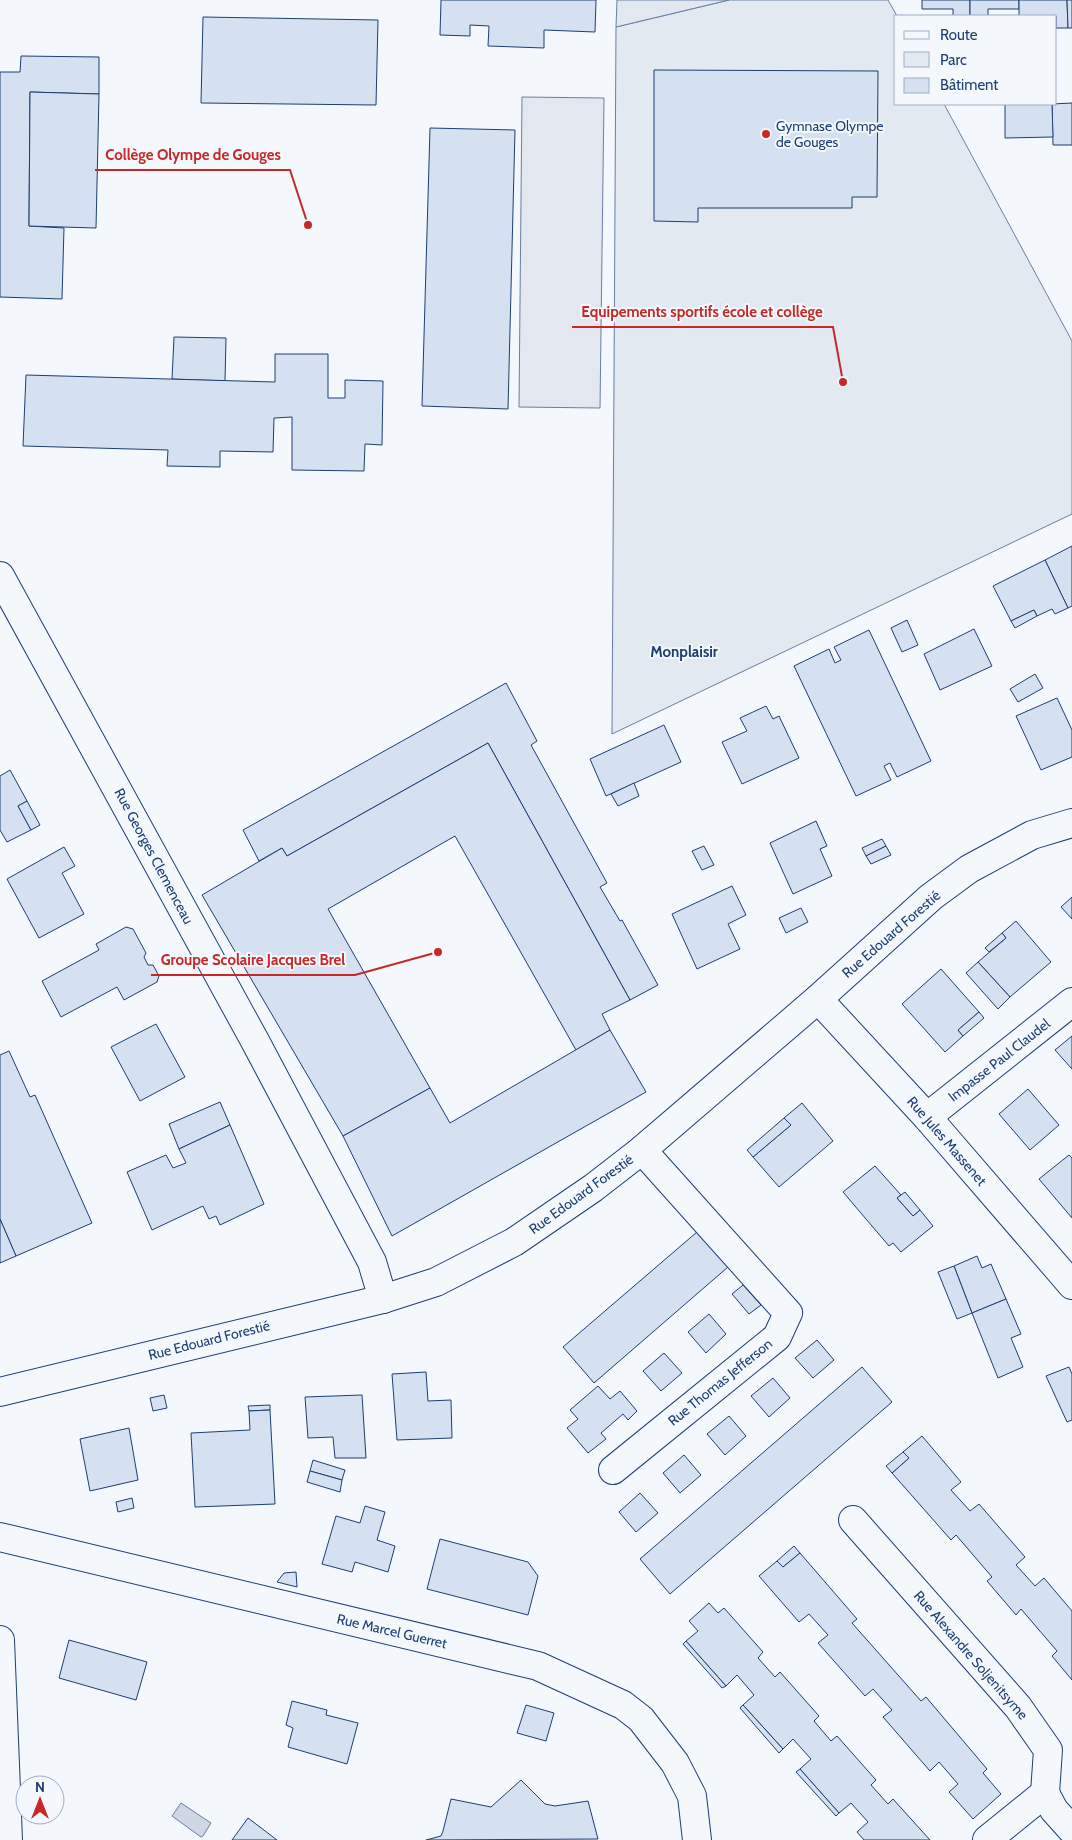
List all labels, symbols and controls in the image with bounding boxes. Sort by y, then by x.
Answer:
legend [894,15,1057,105]
text: Route [940,26,978,44]
text: Parc [940,51,967,69]
text: Bâtiment [940,76,998,94]
place label: Gymnase Olympe de Gouges [776,117,883,151]
marker: Gymnase Olympe de Gouges [760,128,772,140]
callout: Collège Olympe de Gouges [95,140,290,170]
text: Collège Olympe de Gouges [105,146,281,164]
callout: Equipements sportifs école et collège [572,297,833,327]
text: Equipements sportifs école et collège [581,303,823,321]
district label: Monplaisir [650,643,718,661]
street label: Rue Georges Clemenceau [111,785,197,927]
street label: Rue Edouard Forestié [838,886,944,982]
callout: Groupe Scolaire Jacques Brel [151,945,355,975]
text: Groupe Scolaire Jacques Brel [161,951,345,969]
street label: Impasse Paul Claudel [944,1014,1054,1105]
street label: Rue Jules Massenet [903,1093,991,1190]
street label: Rue Edouard Forestié [525,1150,637,1238]
street label: Rue Edouard Forestié [146,1316,272,1364]
street label: Rue Thomas Jefferson [664,1334,776,1430]
street label: Rue Alexandre Soljenitsyme [910,1587,1032,1723]
street label: Rue Marcel Guerret [335,1610,449,1652]
north arrow [15,1775,65,1825]
text: N [35,1778,45,1796]

